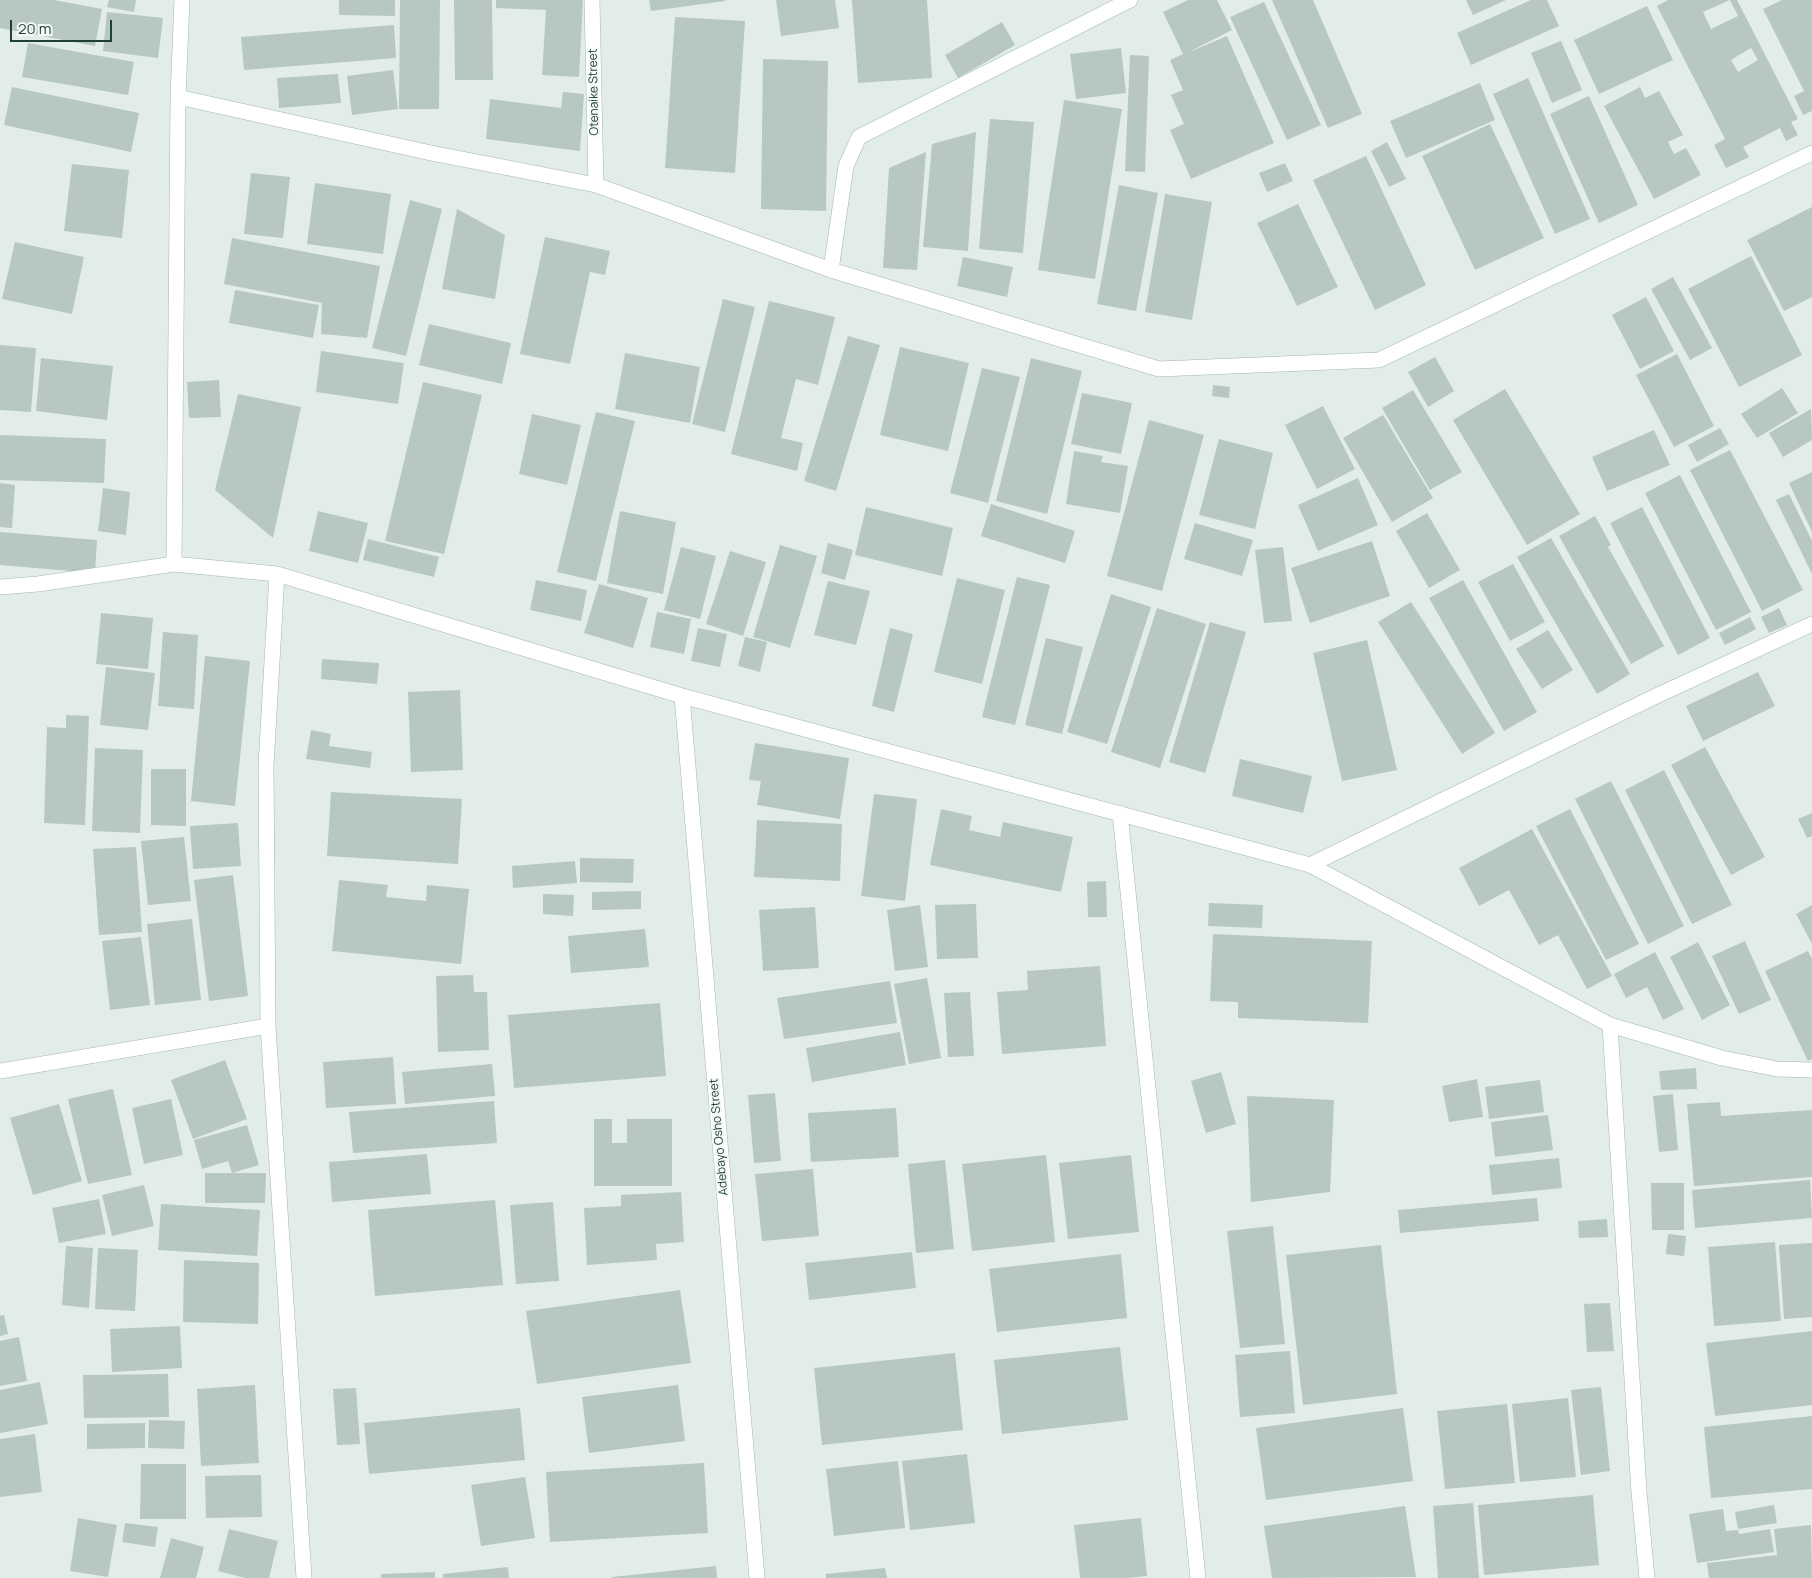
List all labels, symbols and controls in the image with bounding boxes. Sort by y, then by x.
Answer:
scale bar [12,10,115,42]
text: 20 m [18,18,51,39]
street label: Otenaike Street [586,48,602,136]
street label: Adebayo Osho Street [707,1078,731,1196]

